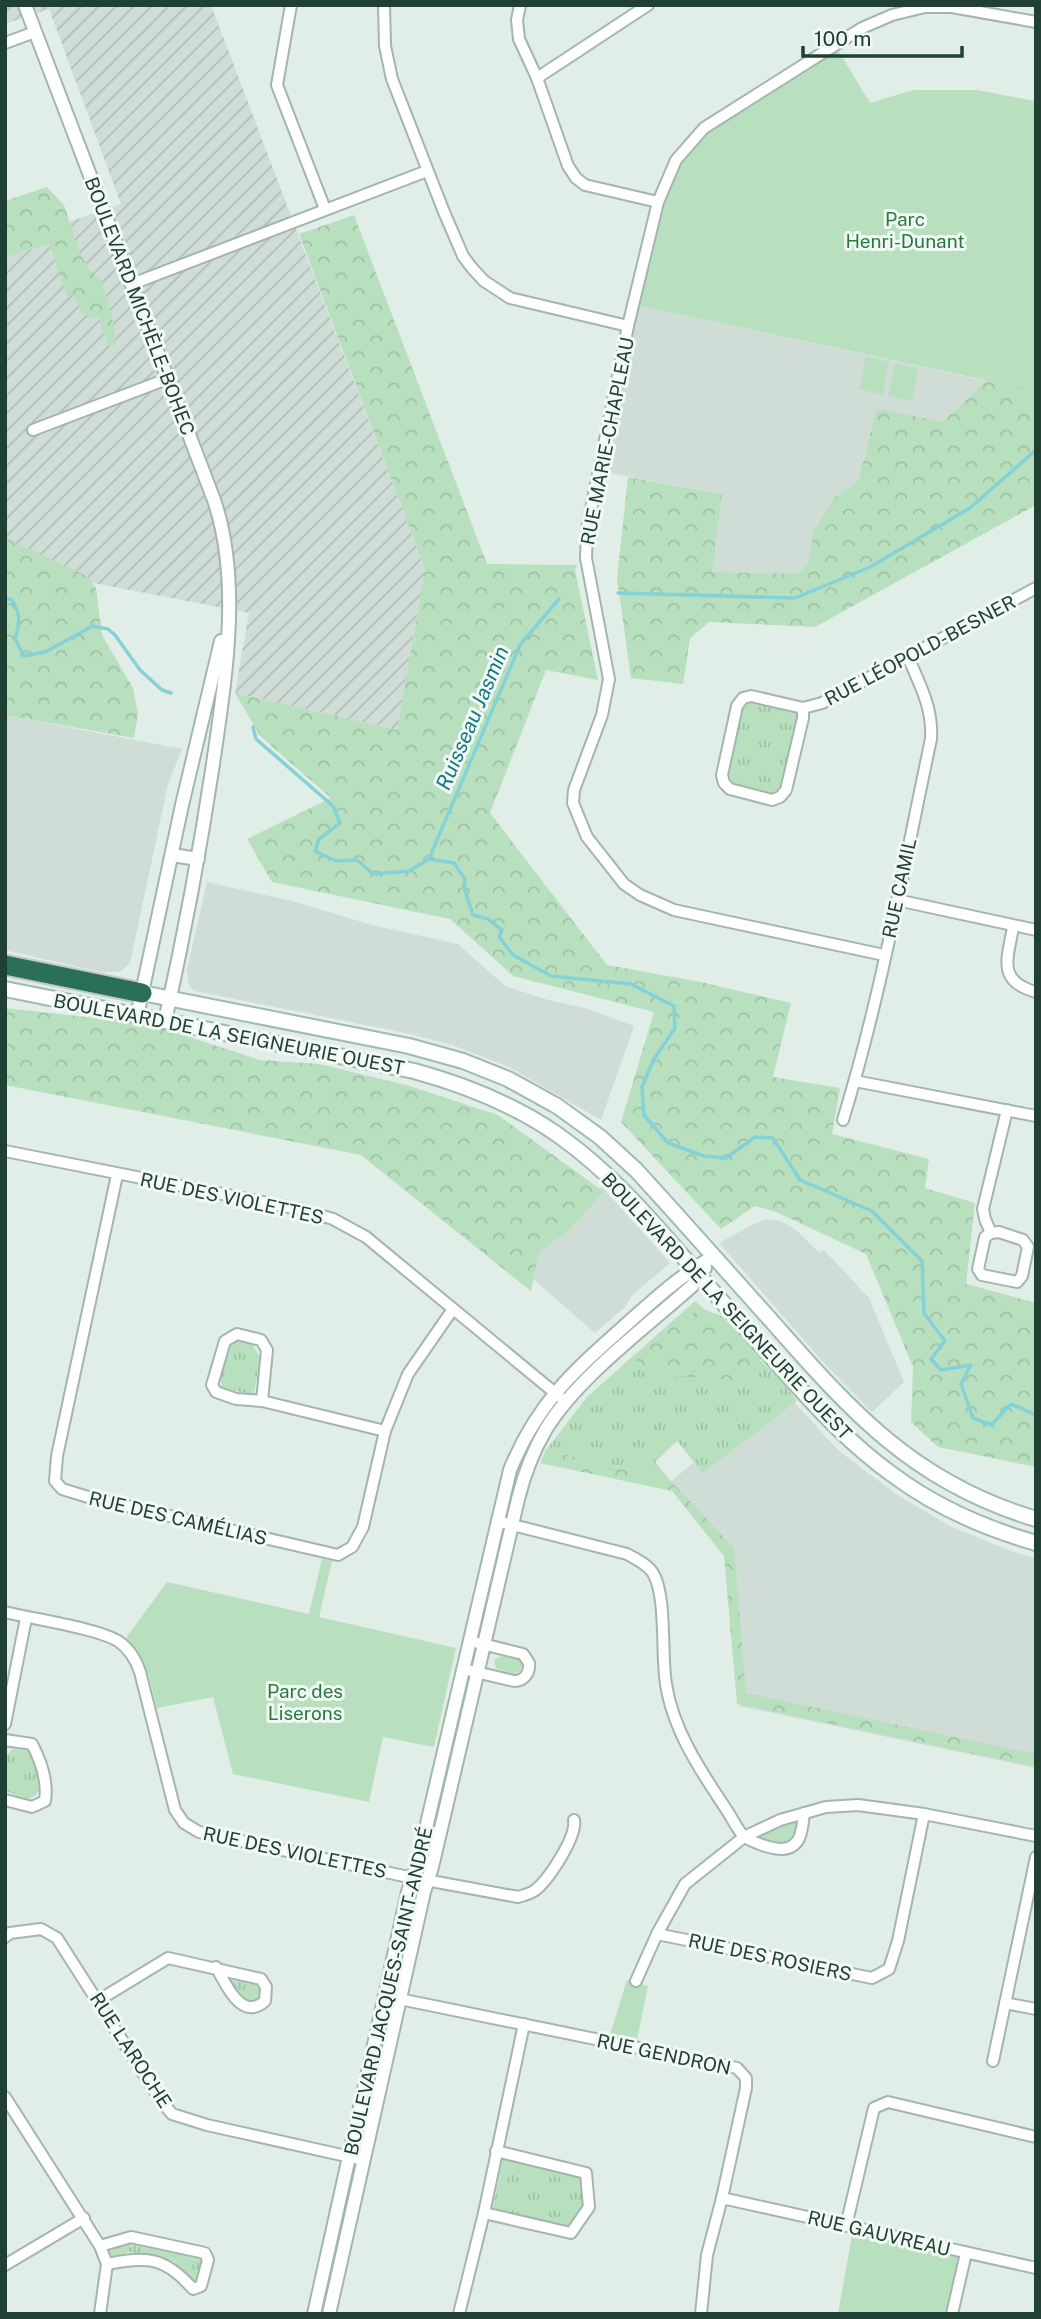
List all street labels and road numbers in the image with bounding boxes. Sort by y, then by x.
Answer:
street label: BOULEVARD MICHÈLE-BOHEC [81,174,199,438]
street label: RUE MARIE-CHAPLEAU [576,335,638,547]
street label: RUE LÉOPOLD-BESNER [821,590,1019,710]
street label: RUE CAMIL [878,836,920,940]
street label: BOULEVARD DE LA SEIGNEURIE OUEST [52,989,406,1079]
street label: RUE DES VIOLETTES [138,1168,326,1228]
street label: BOULEVARD DE LA SEIGNEURIE OUEST [597,1168,857,1444]
street label: RUE DES CAMÉLIAS [87,1487,269,1549]
street label: RUE DES VIOLETTES [201,1822,389,1882]
street label: BOULEVARD JACQUES-SAINT-ANDRÉ [339,1825,437,2157]
street label: RUE DES ROSIERS [686,1929,854,1985]
street label: RUE LAROCHE [86,1988,176,2112]
street label: RUE GENDRON [595,2029,733,2079]
street label: RUE GAUVREAU [806,2206,952,2260]

